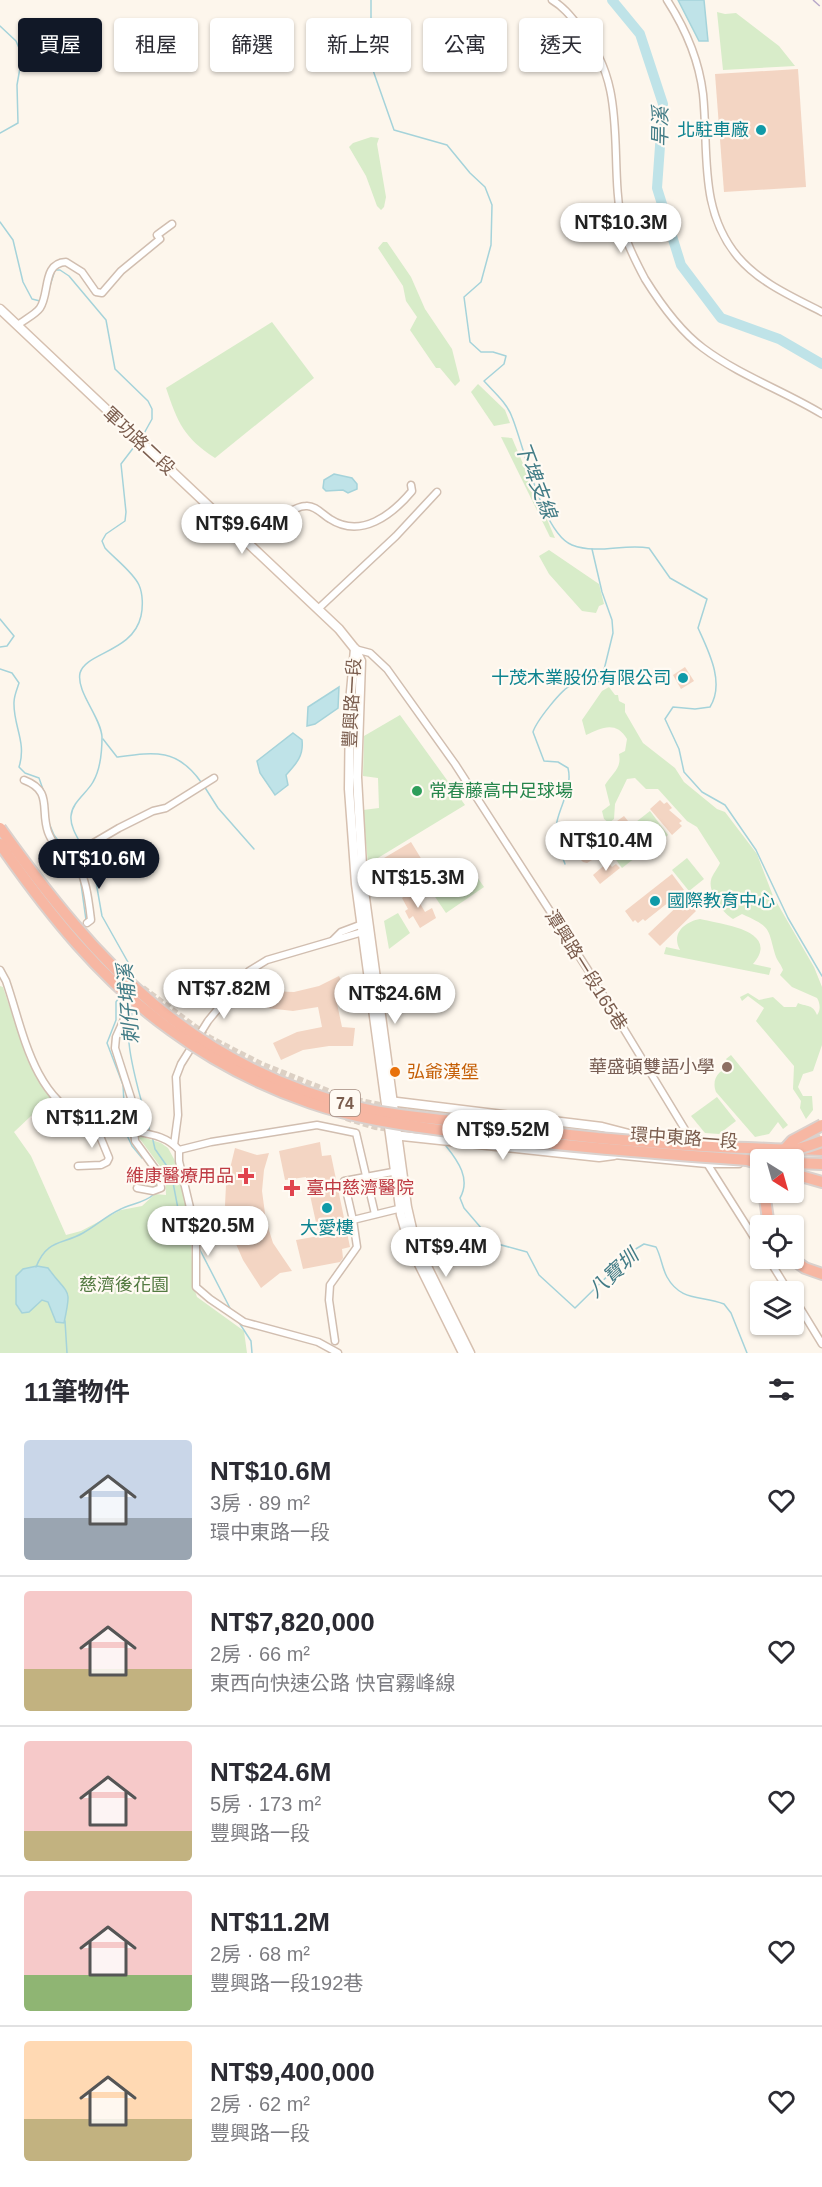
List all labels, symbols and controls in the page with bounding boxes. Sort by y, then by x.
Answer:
chip: 買屋 [18,18,102,72]
chip: 租屋 [114,18,198,72]
chip: 篩選 [210,18,294,72]
chip: 新上架 [306,18,411,72]
chip: 公寓 [423,18,507,72]
chip: 透天 [519,18,603,72]
water label: 旱溪 [649,104,671,147]
place label: 北駐車廠 [677,120,749,140]
marker: 北駐車廠 [754,123,768,137]
pin: NT$10.3M [559,203,683,254]
text: NT$10.3M [574,211,668,233]
street label: 軍功路二段 [99,403,179,479]
water label: 下埤支線 [511,439,561,523]
pin: NT$9.64M [180,504,304,555]
text: NT$9.64M [195,512,289,534]
street label: 豐興路一段 [340,658,364,748]
place label: 十茂木業股份有限公司 [491,668,671,688]
marker: 十茂木業股份有限公司 [676,671,690,685]
place label: 常春藤高中足球場 [429,781,573,801]
marker: 常春藤高中足球場 [410,784,424,798]
pin: NT$10.4M [544,821,668,872]
text: NT$10.4M [559,829,653,851]
pin: NT$10.6M [37,839,161,890]
text: NT$10.6M [52,847,146,869]
pin: NT$15.3M [356,858,480,909]
text: NT$15.3M [371,866,465,888]
place label: 國際教育中心 [667,891,775,911]
marker: 國際教育中心 [648,894,662,908]
street label: 潭興路一段165巷 [541,906,631,1034]
water label: 刺仔埔溪 [113,960,142,1045]
pin: NT$7.82M [162,969,286,1020]
pin: NT$24.6M [333,974,457,1025]
text: NT$7.82M [177,977,271,999]
text: NT$24.6M [348,982,442,1004]
place label: 華盛頓雙語小學 [589,1057,715,1077]
marker: 華盛頓雙語小學 [720,1060,734,1074]
place label: 弘爺漢堡 [407,1062,479,1082]
marker: 弘爺漢堡 [388,1065,402,1079]
road number: 74 [330,1090,360,1116]
pin: NT$11.2M [30,1098,154,1149]
text: NT$11.2M [46,1106,138,1128]
pin: NT$9.52M [441,1110,565,1161]
text: NT$9.52M [456,1118,550,1140]
street label: 環中東路一段 [629,1124,739,1152]
north arrow [750,1149,804,1203]
map controls [750,1149,804,1335]
place label: 維康醫療用品 [126,1166,234,1186]
marker: 維康醫療用品 [239,1169,253,1183]
place label: 臺中慈濟醫院 [306,1178,414,1198]
marker: 臺中慈濟醫院 [283,1179,301,1197]
marker: 大愛樓 [320,1201,334,1215]
pin: NT$20.5M [146,1206,270,1257]
text: NT$20.5M [161,1214,255,1236]
button: locate [750,1215,804,1269]
place label: 大愛樓 [300,1218,354,1238]
pin: NT$9.4M [391,1227,501,1278]
text: NT$9.4M [405,1235,487,1257]
water label: 八寶圳 [584,1242,645,1302]
park label: 慈濟後花園 [79,1275,169,1295]
button: layers [750,1281,804,1335]
icon: filters [765,1373,798,1406]
text: 11筆物件 [24,1377,130,1407]
text: NT$10.6M [210,1456,331,1486]
icon: home [72,1464,144,1536]
icon: heart [765,1484,798,1517]
text: 3房 · 89 m² [210,1492,310,1514]
text: 環中東路一段 [210,1521,330,1543]
text: NT$7,820,000 [210,1607,375,1637]
icon: home [72,1615,144,1687]
icon: heart [765,1635,798,1668]
text: 2房 · 66 m² [210,1643,310,1665]
text: 東西向快速公路 快官霧峰線 [210,1672,456,1694]
text: NT$24.6M [210,1757,331,1787]
icon: home [72,1765,144,1837]
icon: heart [765,1785,798,1818]
text: 5房 · 173 m² [210,1793,321,1815]
text: 豐興路一段 [210,1822,310,1844]
text: NT$11.2M [210,1907,330,1937]
icon: home [72,1915,144,1987]
icon: heart [765,1935,798,1968]
text: 2房 · 68 m² [210,1943,310,1965]
text: 豐興路一段192巷 [210,1972,363,1994]
text: NT$9,400,000 [210,2057,375,2087]
icon: home [72,2065,144,2137]
icon: heart [765,2085,798,2118]
text: 2房 · 62 m² [210,2093,310,2115]
text: 豐興路一段 [210,2122,310,2144]

